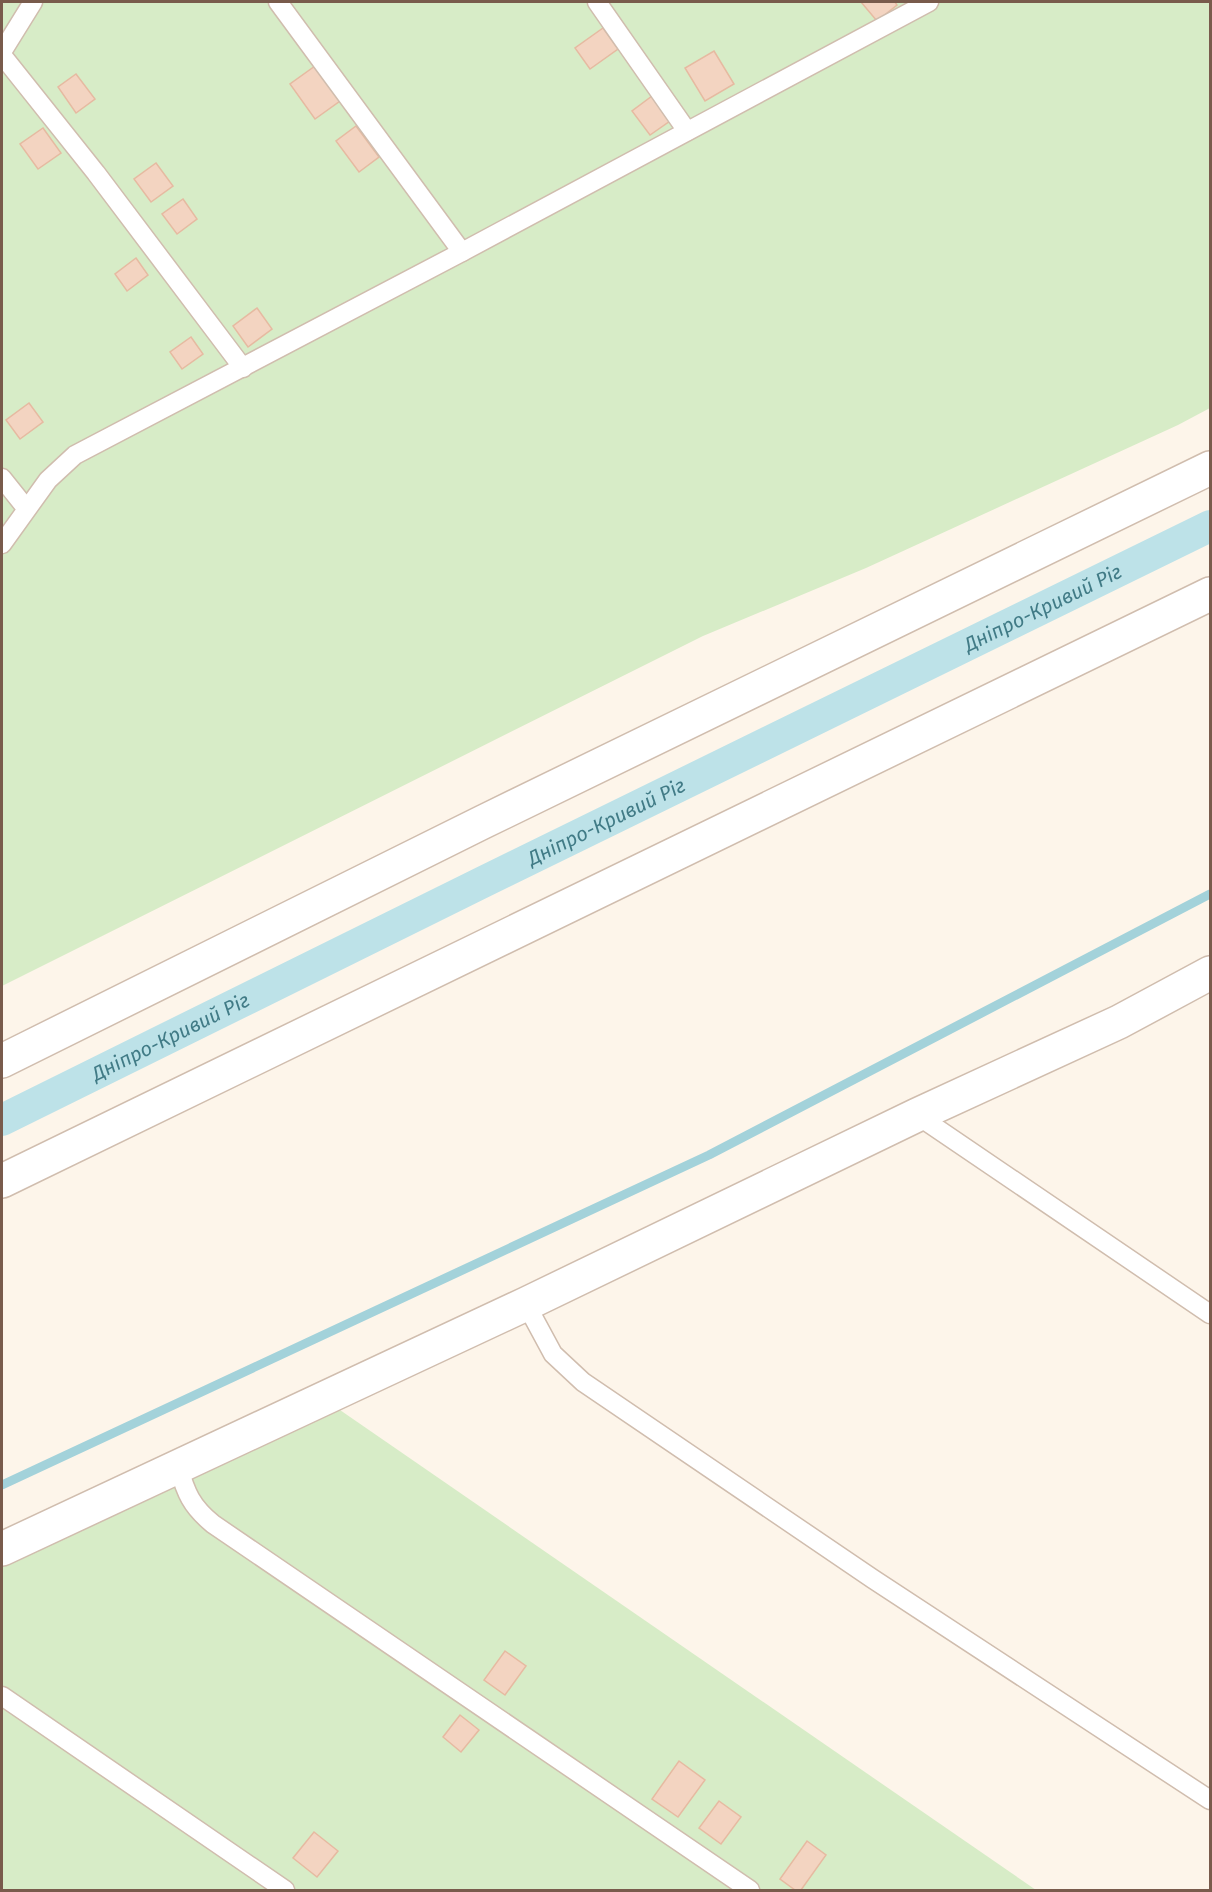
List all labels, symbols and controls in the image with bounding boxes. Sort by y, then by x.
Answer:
water label: Дніпро-Кривий Ріг [958,559,1126,657]
water label: Дніпро-Кривий Ріг [522,773,689,871]
water label: Дніпро-Кривий Ріг [86,988,253,1087]

